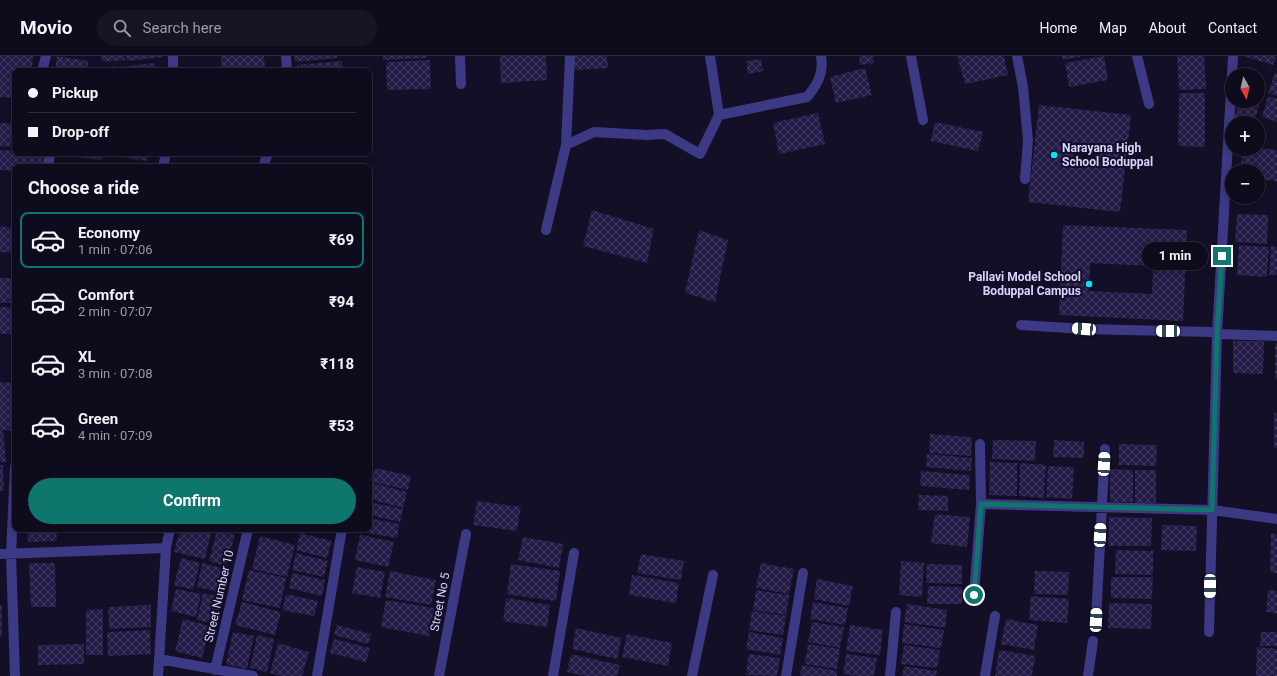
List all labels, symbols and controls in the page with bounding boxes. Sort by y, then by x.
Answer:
search box [97,10,377,46]
text: Movio [20,16,73,39]
icon: search [111,17,133,39]
text: Search here [143,19,222,37]
text: Home [1039,20,1077,36]
text: Map [1099,20,1127,36]
text: About [1149,20,1186,36]
text: Contact [1208,20,1257,36]
north arrow [1225,68,1265,108]
map controls [1225,68,1265,204]
text: Pickup [52,84,98,102]
button: + [1225,116,1265,156]
text: Drop-off [52,123,109,141]
place label: Narayana High School Boduppal [1062,141,1153,169]
marker: Narayana High School Boduppal [1049,150,1059,160]
button: − [1225,164,1265,204]
text: Choose a ride [28,177,139,198]
icon: car [30,222,66,258]
text: Economy [78,224,140,242]
text: ₹69 [329,231,354,249]
text: 1 min · 07:06 [78,242,153,257]
callout: 1 min [1142,242,1208,270]
route end [1213,247,1231,265]
text: 1 min [1159,248,1191,263]
place label: Pallavi Model School Boduppal Campus [968,270,1081,298]
marker: Pallavi Model School Boduppal Campus [1084,279,1094,289]
icon: car [30,284,66,320]
text: Comfort [78,286,134,304]
text: ₹94 [329,293,354,311]
text: 2 min · 07:07 [78,304,153,319]
car [1072,322,1096,336]
car [1156,325,1180,337]
icon: car [30,346,66,382]
text: XL [78,348,96,366]
text: ₹118 [320,355,354,373]
text: 3 min · 07:08 [78,366,153,381]
icon: car [30,408,66,444]
text: Green [78,410,118,428]
text: ₹53 [329,417,354,435]
text: 4 min · 07:09 [78,428,153,443]
car [1097,452,1111,476]
button: Confirm [28,478,356,524]
car [1093,523,1107,547]
street label: Street Number 10 [202,548,236,643]
street label: Street No 5 [427,571,453,633]
car [1204,574,1216,598]
route start [965,586,983,604]
car [1089,608,1103,632]

